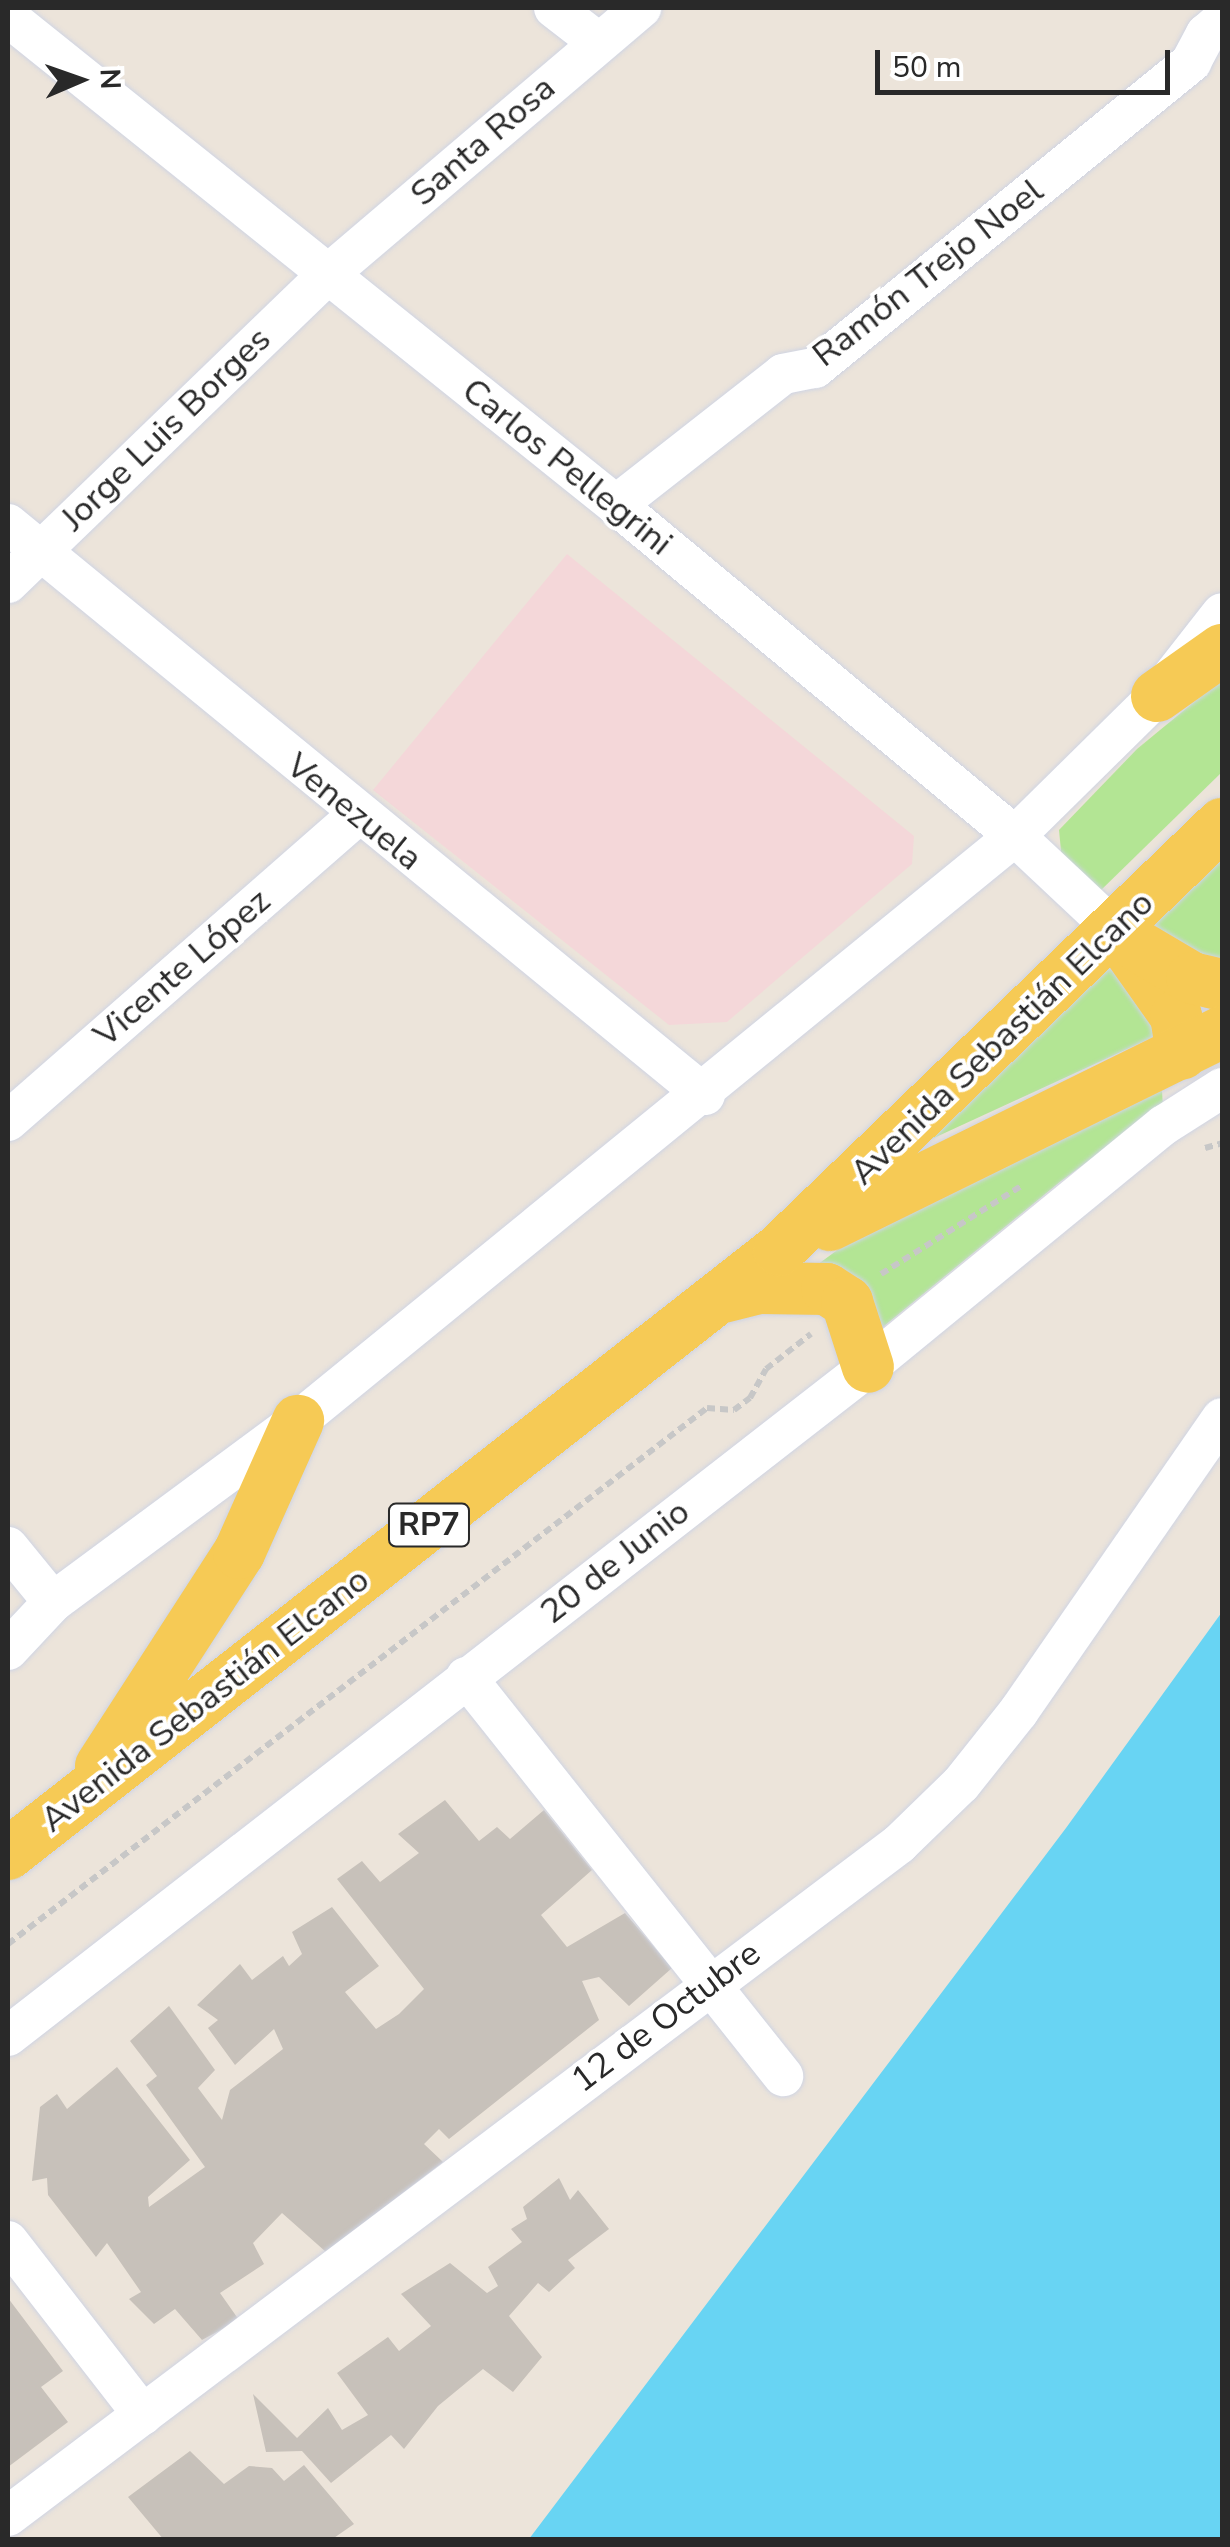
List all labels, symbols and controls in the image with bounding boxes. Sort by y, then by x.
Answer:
north arrow [30,30,130,130]
scale bar [880,30,1175,92]
text: 50 m [892,47,961,88]
street label: Santa Rosa [402,67,564,215]
text: N [91,68,129,90]
street label: Ramón Trejo Noel [805,170,1051,376]
street label: Jorge Luis Borges [53,318,279,540]
street label: Carlos Pellegrini [454,370,680,564]
street label: Venezuela [278,745,430,879]
street label: Vicente López [85,880,279,1056]
street label: Avenida Sebastián Elcano [842,882,1162,1194]
street label: 20 de Junio [532,1491,698,1633]
road number: RP7 [386,1498,472,1552]
street label: Avenida Sebastián Elcano [32,1559,378,1841]
street label: 12 de Octubre [563,1932,769,2102]

